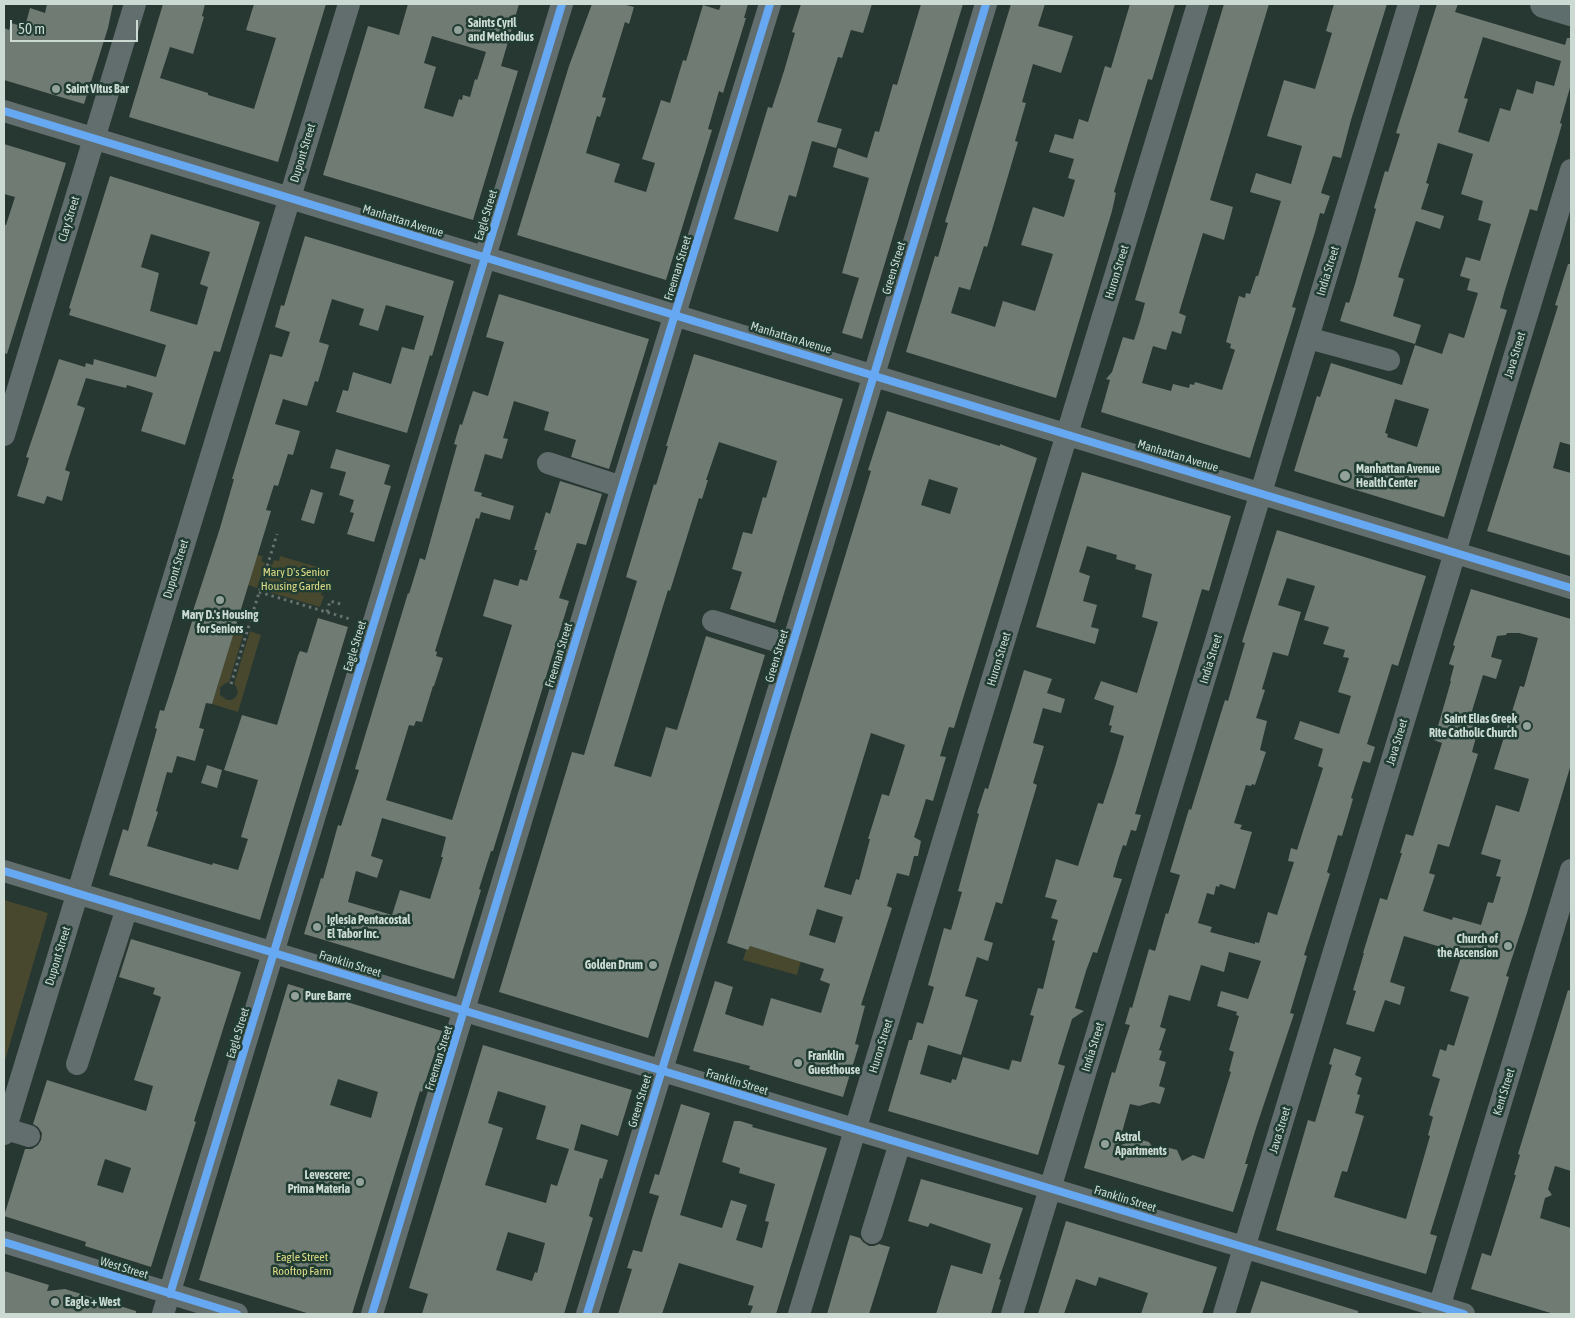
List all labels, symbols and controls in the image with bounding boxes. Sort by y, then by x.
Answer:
scale bar [12,10,140,42]
place label: Saints Cyril and Methodius [468,16,534,44]
text: 50 m [18,20,45,37]
marker: Saints Cyril and Methodius [452,24,464,36]
place label: Saint Vitus Bar [66,82,129,96]
marker: Saint Vitus Bar [50,83,62,95]
street label: Dupont Street [287,122,319,184]
street label: Eagle Street [471,188,501,242]
street label: Clay Street [55,194,83,244]
street label: Manhattan Avenue [361,202,445,240]
street label: Freeman Street [661,234,695,302]
street label: Green Street [879,240,909,296]
street label: Huron Street [1102,243,1132,301]
street label: India Street [1314,245,1342,297]
street label: Manhattan Avenue [749,319,833,357]
street label: Java Street [1501,330,1529,380]
street label: Manhattan Avenue [1136,437,1220,475]
place label: Manhattan Avenue Health Center [1356,462,1440,490]
marker: Manhattan Avenue Health Center [1338,469,1352,483]
street label: Dupont Street [160,538,192,600]
park label: Mary D's Senior Housing Garden [261,565,331,593]
marker: Mary D.'s Housing for Seniors [214,594,226,606]
place label: Mary D.'s Housing for Seniors [182,608,258,636]
street label: Eagle Street [340,619,370,673]
street label: Freeman Street [542,621,576,689]
street label: Green Street [762,628,792,684]
street label: Huron Street [984,630,1014,688]
street label: India Street [1197,633,1225,685]
place label: Saint Elias Greek Rite Catholic Church [1429,712,1517,740]
street label: Java Street [1383,717,1411,767]
marker: Saint Elias Greek Rite Catholic Church [1521,720,1533,732]
place label: Iglesia Pentacostal El Tabor Inc. [327,913,411,941]
marker: Iglesia Pentacostal El Tabor Inc. [311,921,323,933]
street label: Dupont Street [42,925,74,987]
place label: Church of the Ascension [1437,932,1498,960]
marker: Church of the Ascension [1502,940,1514,952]
street label: Franklin Street [317,948,383,980]
place label: Golden Drum [585,958,643,972]
marker: Golden Drum [647,959,659,971]
place label: Pure Barre [305,989,351,1003]
marker: Pure Barre [289,990,301,1002]
street label: Eagle Street [223,1006,253,1060]
street label: Huron Street [866,1017,896,1075]
street label: India Street [1079,1021,1107,1073]
street label: Freeman Street [422,1024,456,1092]
place label: Franklin Guesthouse [808,1049,860,1077]
marker: Franklin Guesthouse [792,1057,804,1069]
street label: Franklin Street [704,1066,770,1098]
street label: Kent Street [1490,1067,1518,1117]
street label: Green Street [625,1073,655,1129]
street label: Java Street [1266,1105,1294,1155]
place label: Astral Apartments [1115,1130,1167,1158]
marker: Astral Apartments [1099,1138,1111,1150]
place label: Levescere: Prima Materia [288,1168,350,1196]
marker: Levescere: Prima Materia [354,1176,366,1188]
street label: Franklin Street [1092,1183,1158,1215]
park label: Eagle Street Rooftop Farm [272,1250,332,1278]
street label: West Street [98,1254,150,1282]
place label: Eagle + West [65,1295,120,1309]
marker: Eagle + West [49,1296,61,1308]

